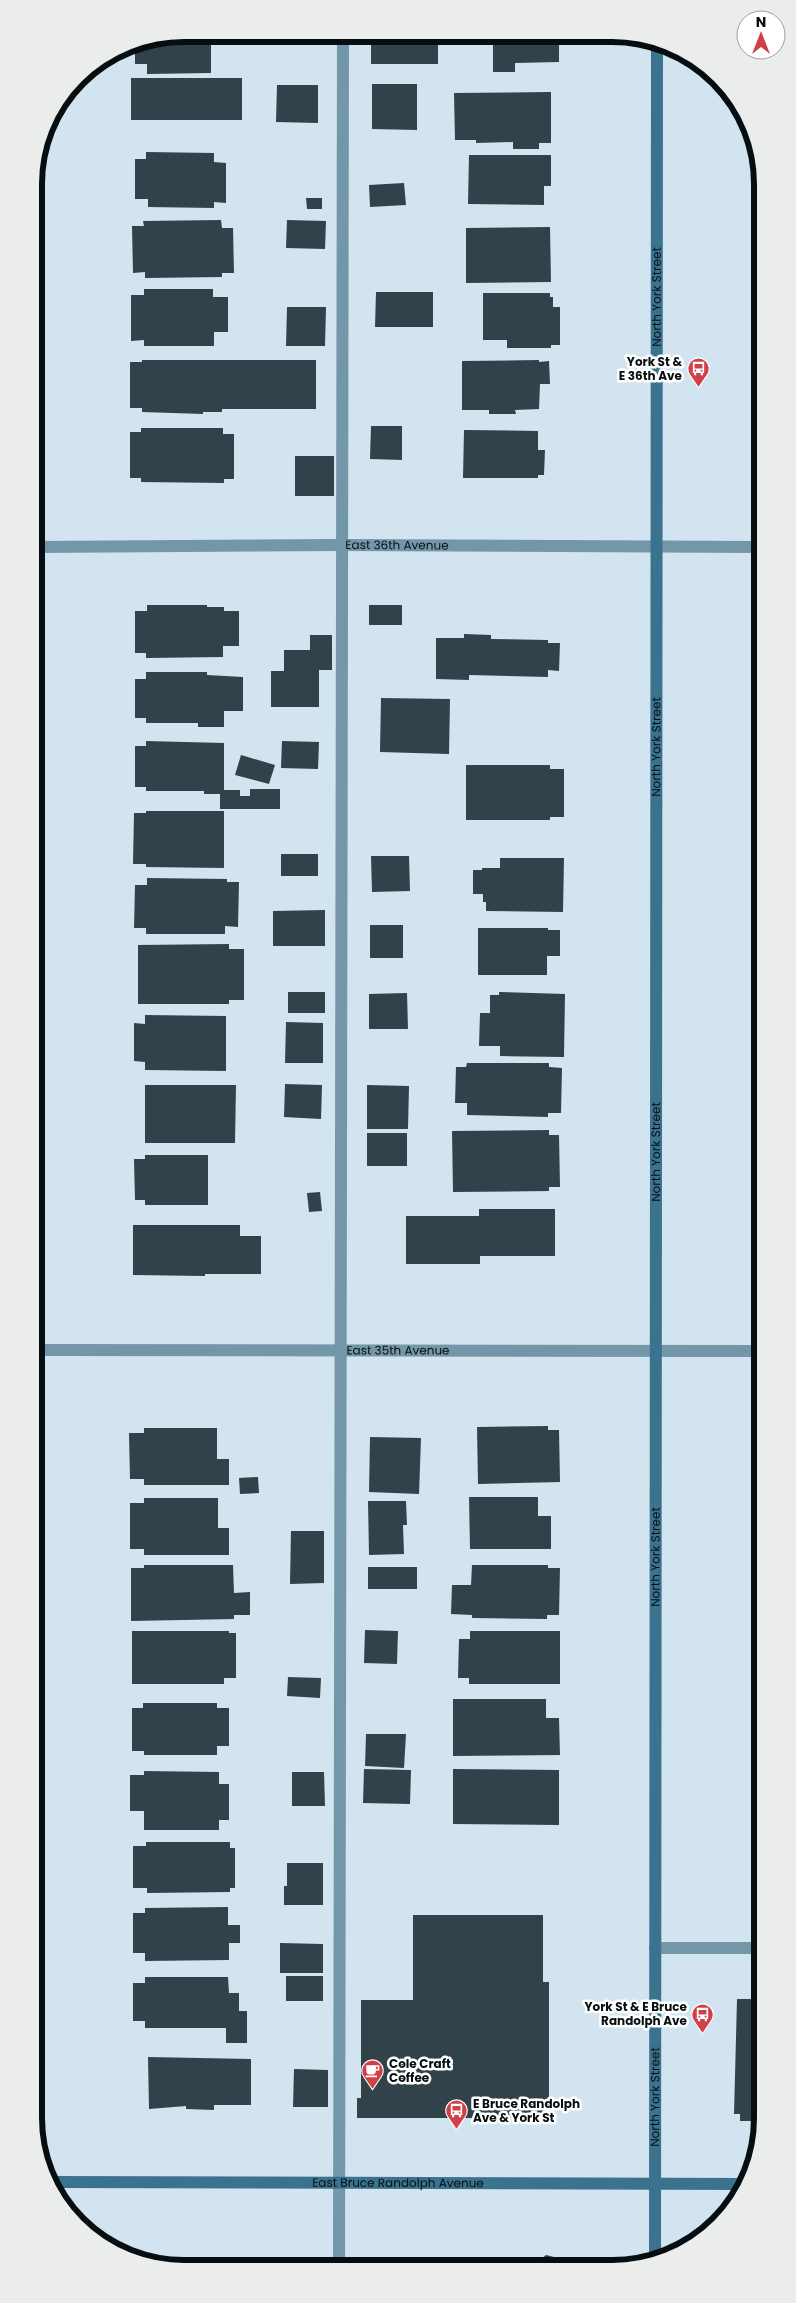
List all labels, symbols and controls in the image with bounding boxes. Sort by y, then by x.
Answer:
north arrow [736,10,786,60]
text: N [756,12,766,32]
street label: North York Street [648,247,665,347]
place label: York St & E 36th Ave [619,353,683,384]
bus stop icon: York St & E 36th Ave [686,357,710,388]
street label: East 36th Avenue [345,536,449,554]
street label: North York Street [647,697,664,797]
street label: North York Street [647,1102,664,1202]
street label: East 35th Avenue [346,1341,450,1359]
street label: North York Street [647,1507,664,1607]
place label: York St & E Bruce Randolph Ave [584,1998,688,2029]
bus stop icon: York St & E Bruce Randolph Ave [691,2002,715,2033]
street label: North York Street [646,2047,663,2147]
place label: Cole Craft Coffee [389,2055,451,2086]
cafe icon: Cole Craft Coffee [361,2059,385,2090]
place label: E Bruce Randolph Ave & York St [473,2095,580,2126]
bus stop icon: E Bruce Randolph Ave & York St [445,2099,469,2130]
street label: East Bruce Randolph Avenue [312,2174,484,2191]

